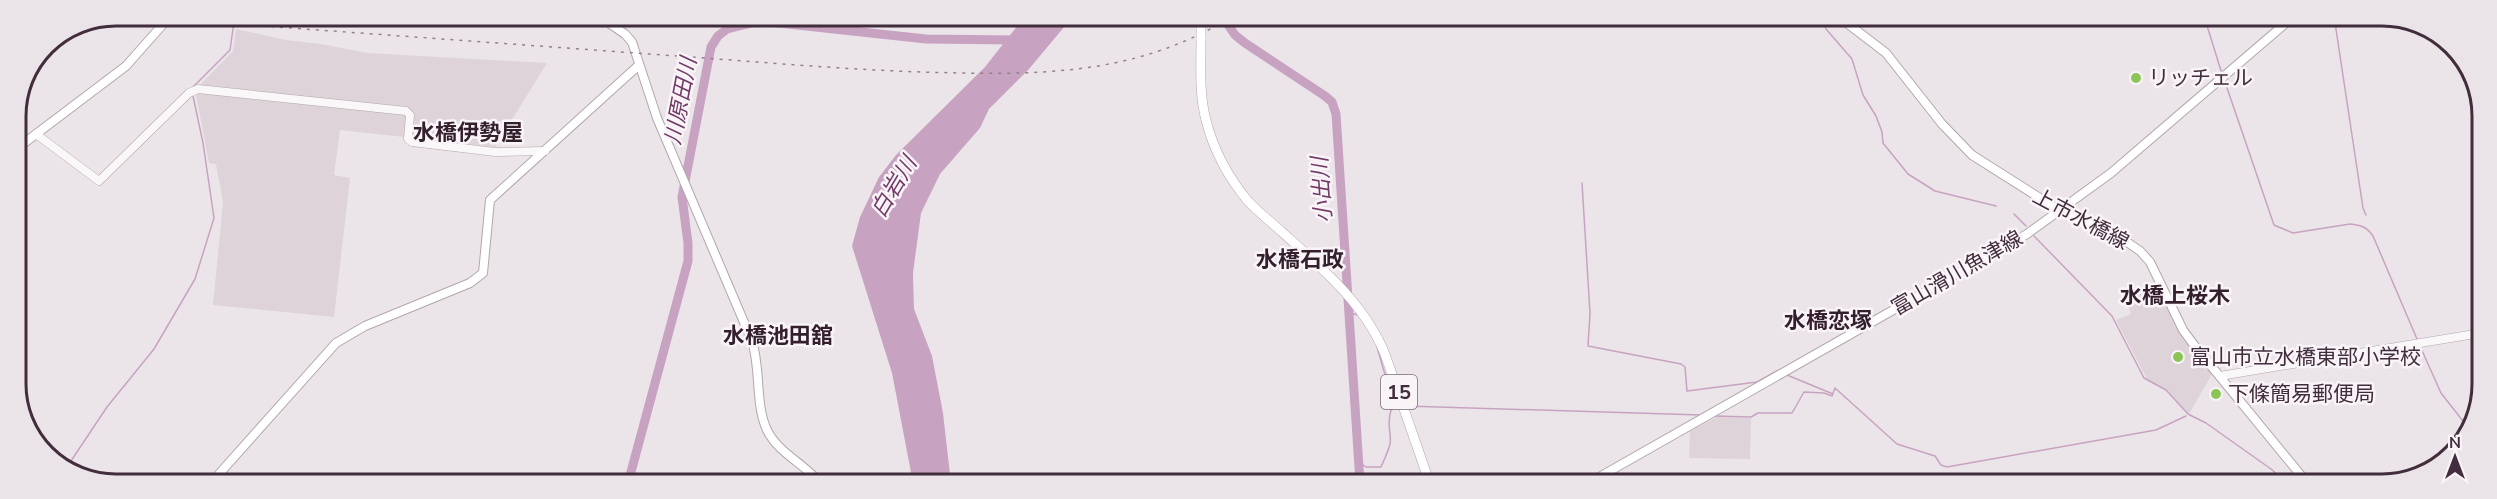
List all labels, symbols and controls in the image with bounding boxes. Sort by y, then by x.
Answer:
water label: 川原田川 [658,53,705,147]
place label: リッチェル [2148,64,2253,92]
marker: リッチェル [2129,71,2143,85]
district label: 水橋伊勢屋 [413,118,523,148]
water label: 白岩川 [864,149,925,223]
water label: 小出川 [1305,154,1339,224]
street label: 上市水橋線 [2028,182,2134,256]
street label: 富山滑川魚津線 [1886,224,2028,322]
district label: 水橋石政 [1256,245,1344,275]
district label: 水橋上桜木 [2120,281,2230,311]
district label: 水橋恋塚 [1784,306,1872,336]
district label: 水橋池田舘 [723,321,833,351]
place label: 富山市立水橋東部小学校 [2190,343,2421,371]
marker: 富山市立水橋東部小学校 [2171,350,2185,364]
road number: 15 [1381,375,1417,409]
place label: 下條簡易郵便局 [2228,380,2375,408]
marker: 下條簡易郵便局 [2209,387,2223,401]
north arrow [2425,427,2485,487]
text: N [2449,432,2461,454]

